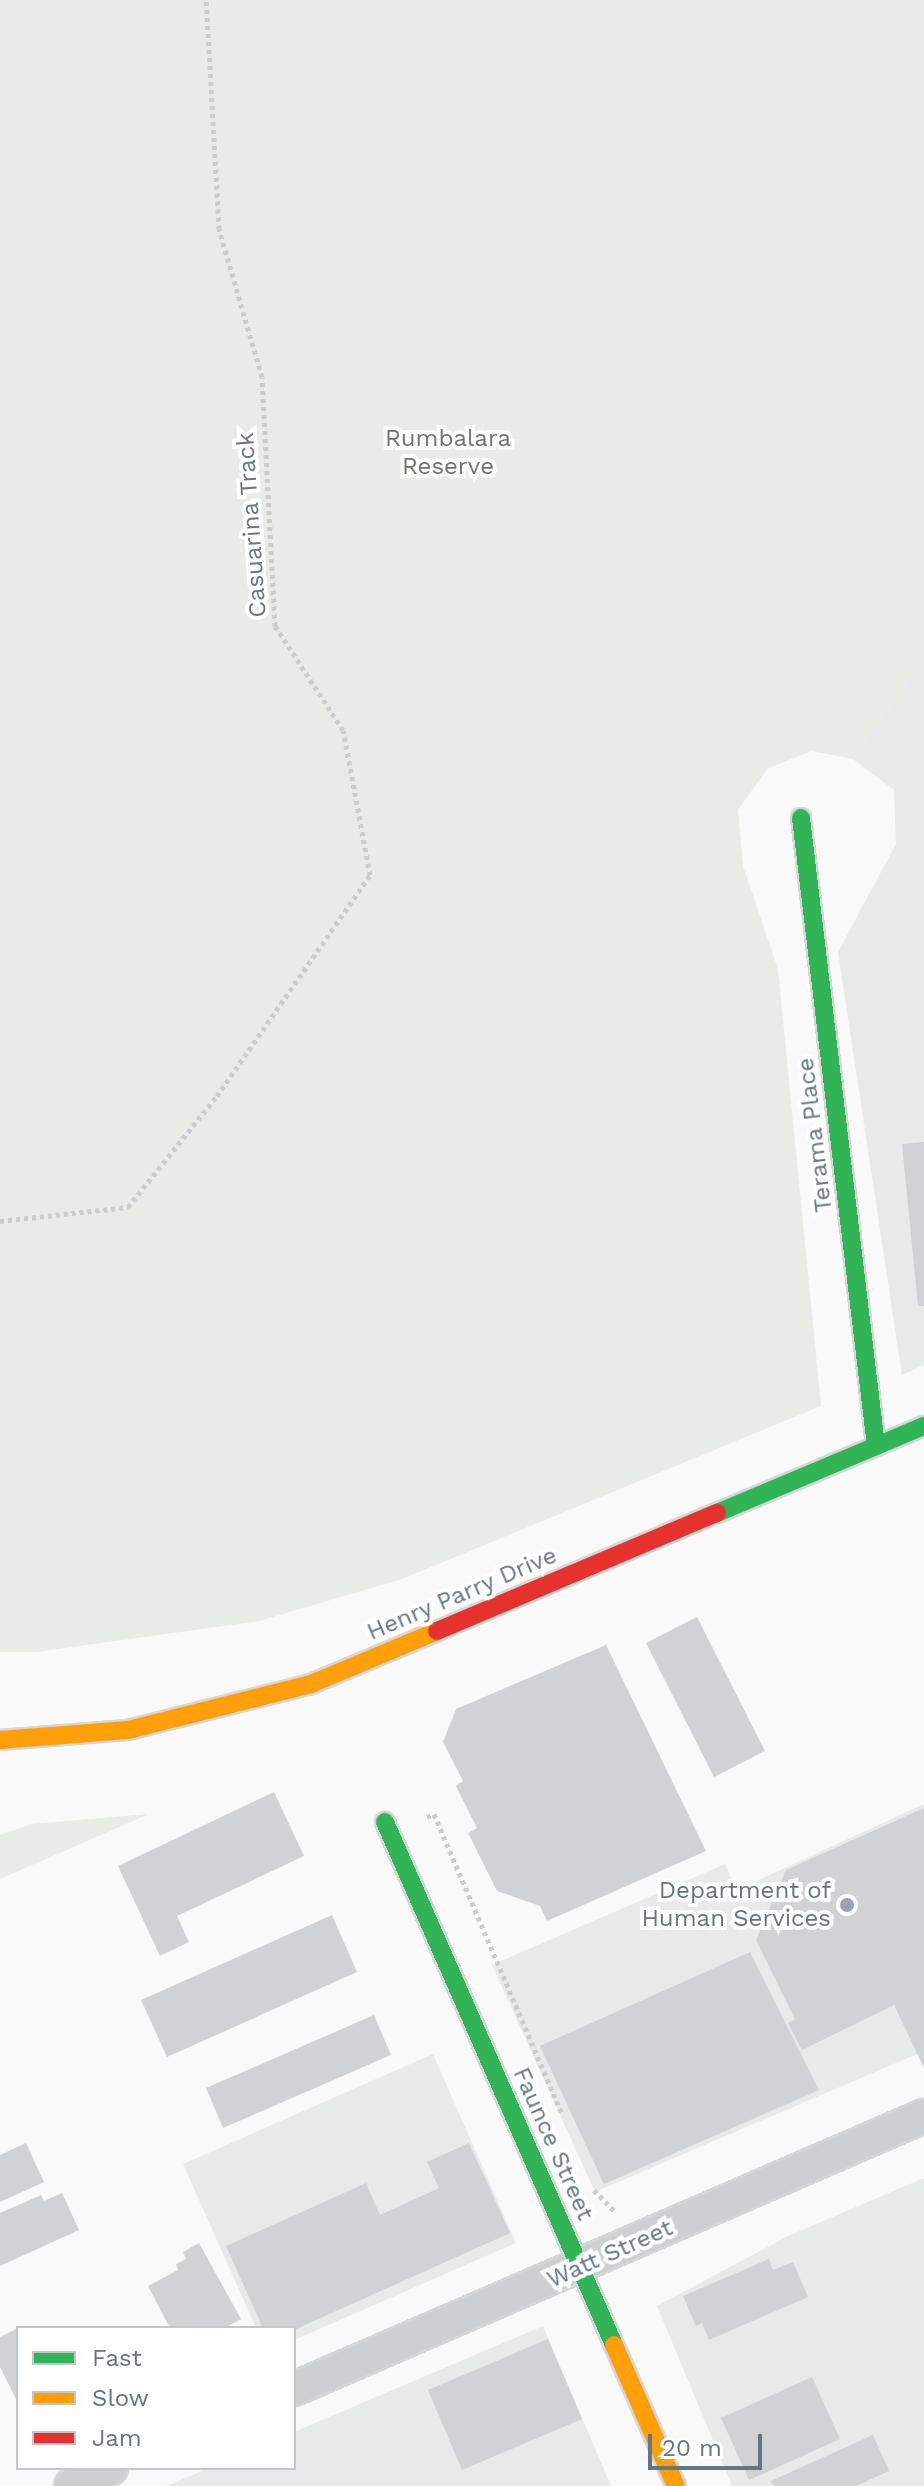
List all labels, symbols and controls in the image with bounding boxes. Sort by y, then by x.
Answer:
park label: Rumbalara Reserve [385,425,511,481]
street label: Casuarina Track [231,431,273,619]
street label: Terama Place [791,1056,839,1214]
street label: Henry Parry Drive [362,1541,562,1647]
place label: Department of Human Services [641,1877,831,1933]
marker: Department of Human Services [838,1896,856,1914]
street label: Faunce Street [506,2063,600,2225]
street label: Watt Street [543,2214,677,2294]
legend [16,2326,296,2470]
text: Fast [92,2344,142,2372]
text: Slow [92,2384,149,2412]
scale bar [652,2418,766,2468]
text: Jam [92,2424,142,2452]
text: 20 m [662,2434,722,2462]

